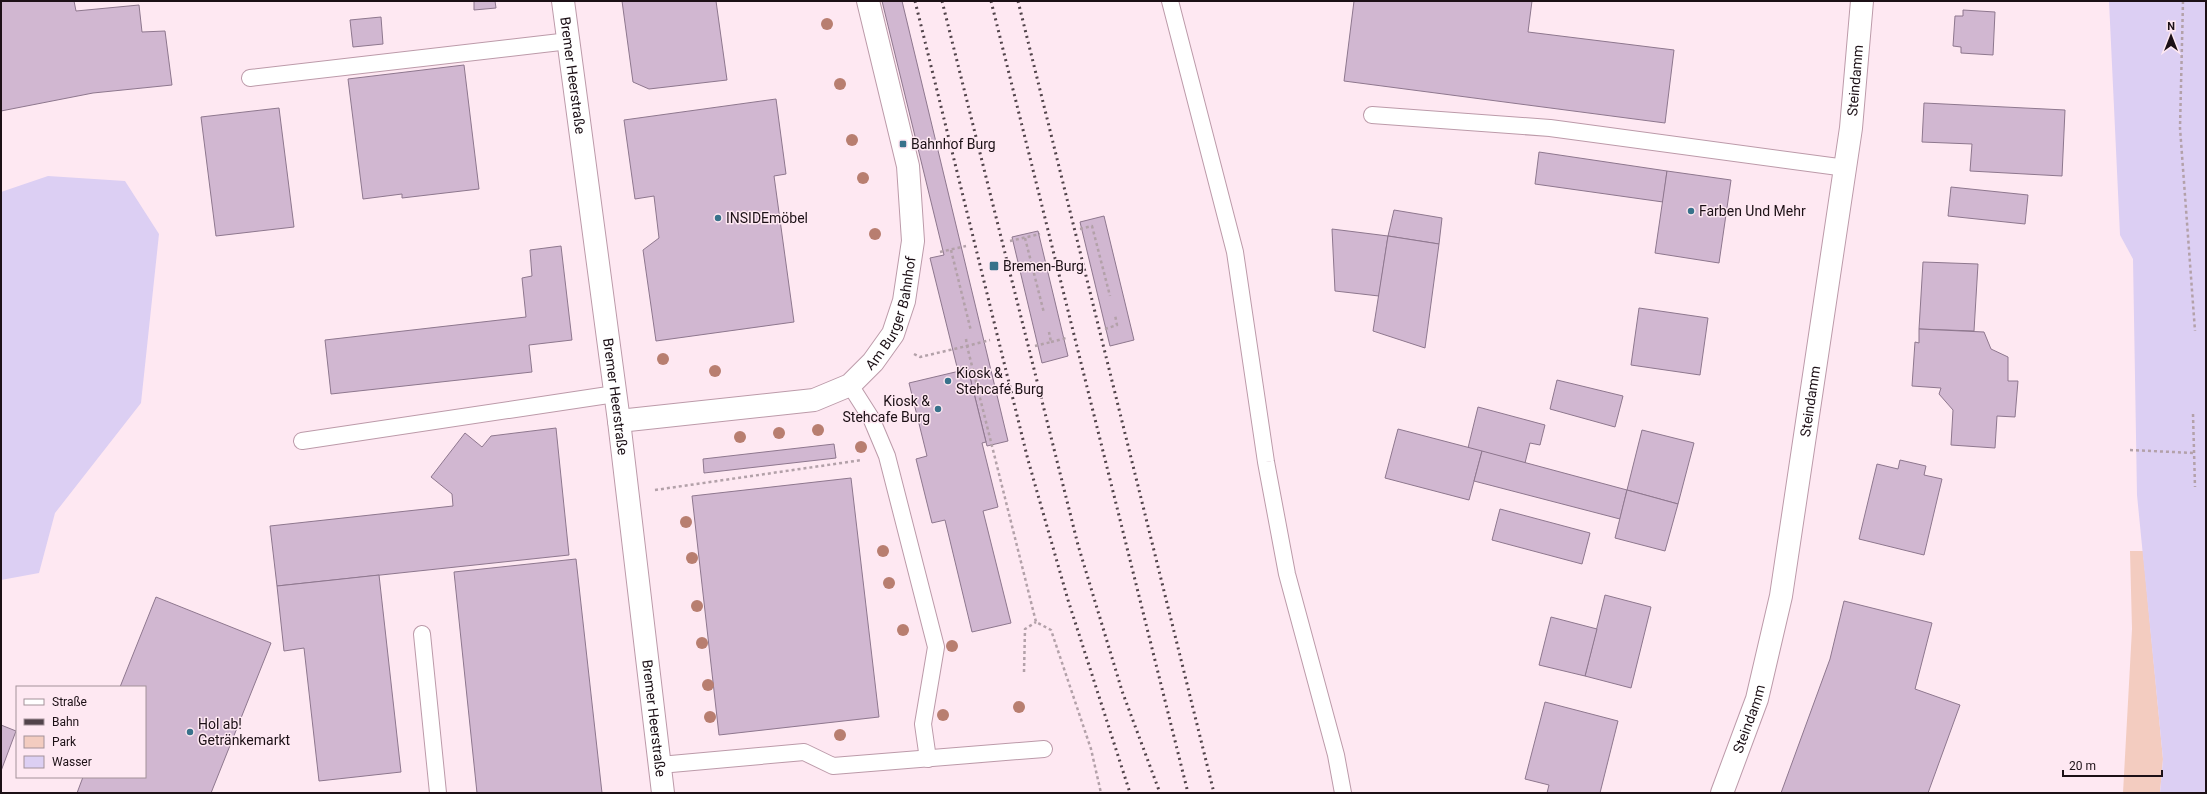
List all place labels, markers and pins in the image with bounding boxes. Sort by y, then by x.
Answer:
place label: Bahnhof Burg [911,136,996,152]
marker: Bahnhof Burg [898,139,908,149]
place label: Farben Und Mehr [1699,203,1806,219]
marker: Farben Und Mehr [1686,206,1696,216]
place label: INSIDEmöbel [726,210,808,226]
marker: INSIDEmöbel [713,213,723,223]
place label: Bremen-Burg [1003,258,1084,274]
marker: Bremen-Burg [988,260,1000,272]
place label: Kiosk & Stehcafé Burg [956,365,1044,397]
marker: Kiosk & Stehcafé Burg [943,376,953,386]
place label: Kiosk & Stehcafe Burg [843,393,930,425]
marker: Kiosk & Stehcafe Burg [933,404,943,414]
place label: Hol ab! Getränkemarkt [198,716,290,748]
marker: Hol ab! Getränkemarkt [185,727,195,737]

